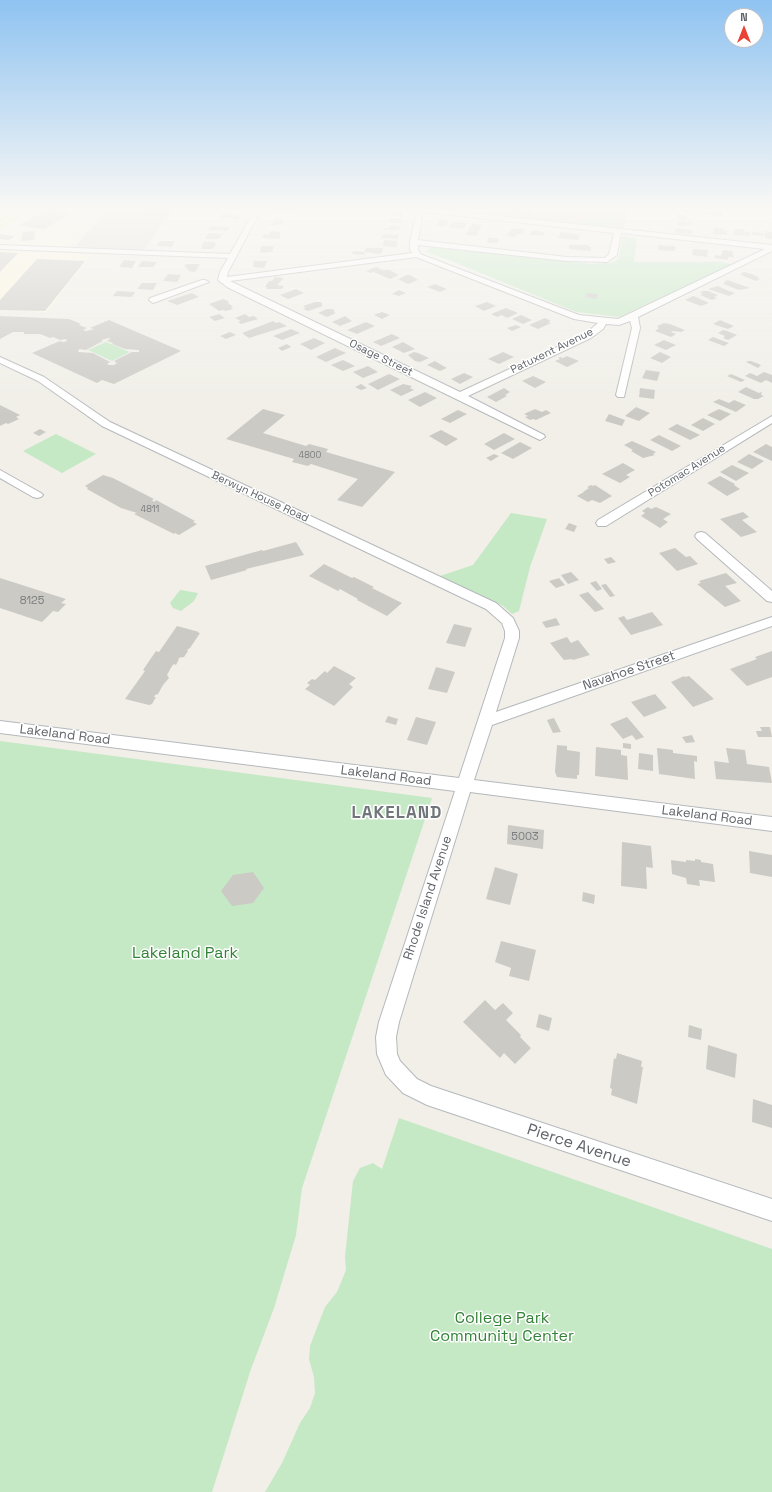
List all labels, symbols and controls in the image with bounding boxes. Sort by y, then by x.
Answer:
north arrow [724,8,764,48]
text: N [740,10,748,24]
street label: Patuxent Avenue [509,325,595,377]
street label: Osage Street [347,337,415,379]
street label: Potomac Avenue [646,442,728,500]
house number: 4800 [299,451,321,461]
street label: Berwyn House Road [209,469,311,525]
house number: 4811 [141,505,159,515]
house number: 8125 [20,594,44,608]
street label: Navahoe Street [581,648,677,694]
street label: Lakeland Road [19,722,111,748]
street label: Lakeland Road [340,763,432,789]
district label: LAKELAND [352,803,442,823]
street label: Lakeland Road [661,803,753,829]
house number: 5003 [511,830,539,844]
street label: Rhode Island Avenue [401,834,455,962]
park label: Lakeland Park [132,944,238,964]
street label: Pierce Avenue [524,1120,634,1172]
park label: College Park Community Center [430,1309,574,1347]

